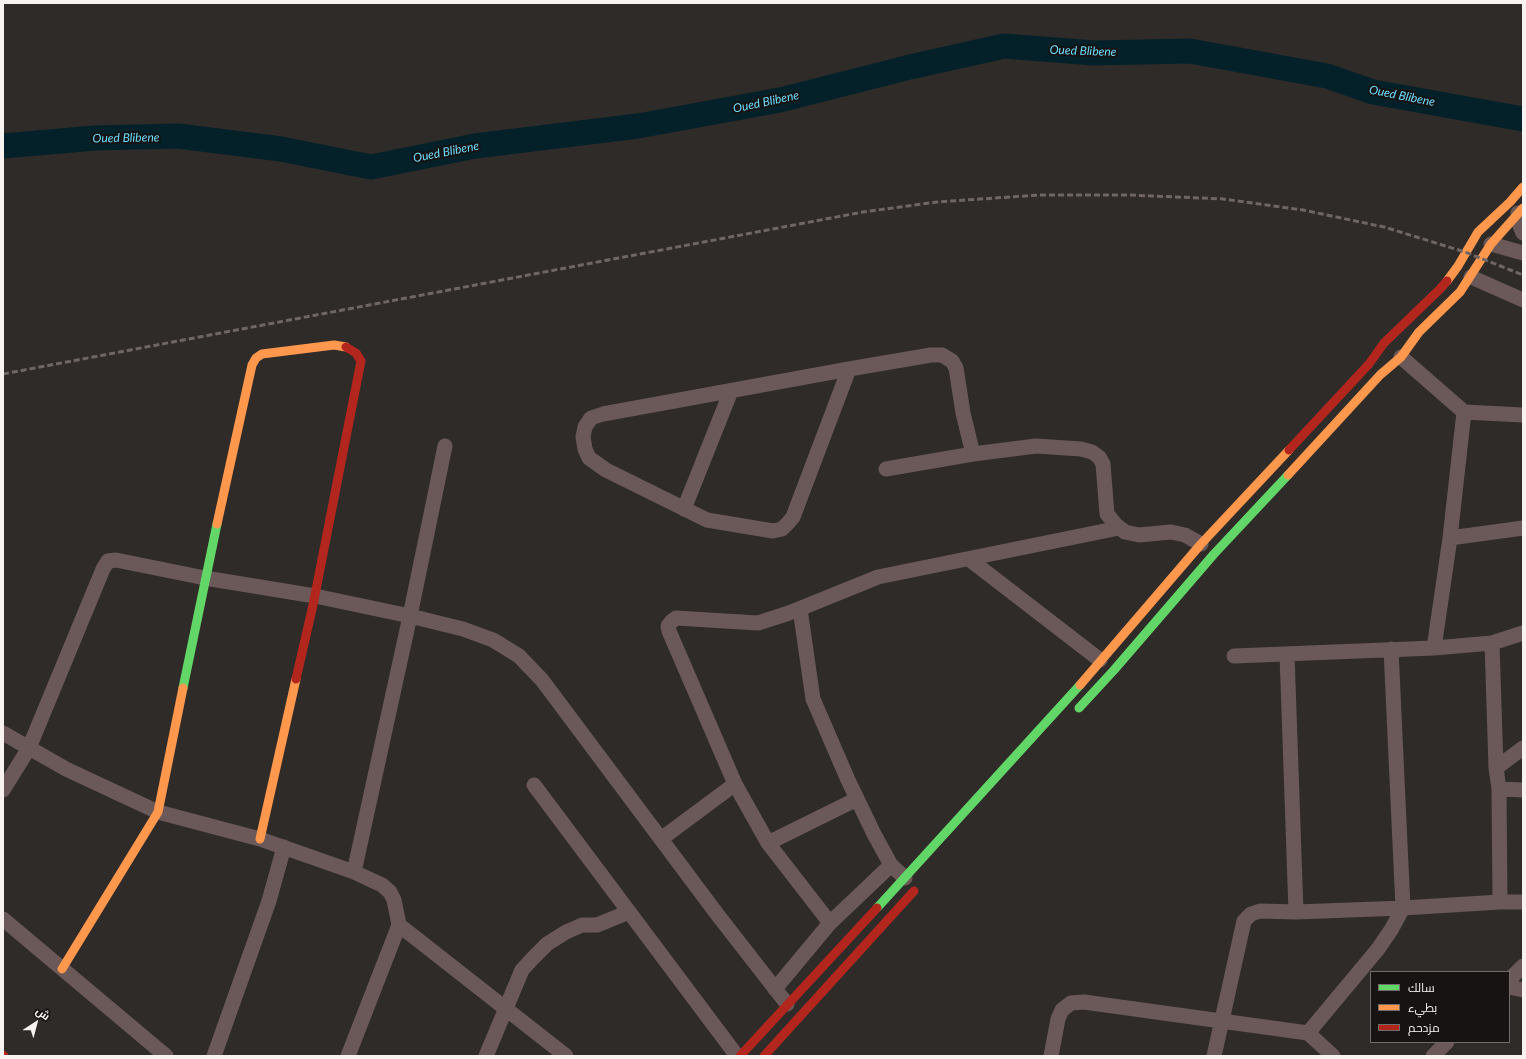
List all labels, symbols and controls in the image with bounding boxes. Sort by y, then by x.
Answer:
water label: Oued Blibene [1049,43,1117,59]
water label: Oued Blibene [1368,83,1436,109]
water label: Oued Blibene [732,88,800,116]
water label: Oued Blibene [92,130,160,146]
water label: Oued Blibene [412,139,480,165]
legend [1370,971,1510,1043]
text: سالك [1408,980,1435,995]
text: بطيء [1408,1000,1437,1015]
north arrow [16,1003,56,1043]
text: ش [34,1003,53,1022]
text: مزدحم [1408,1020,1440,1035]

